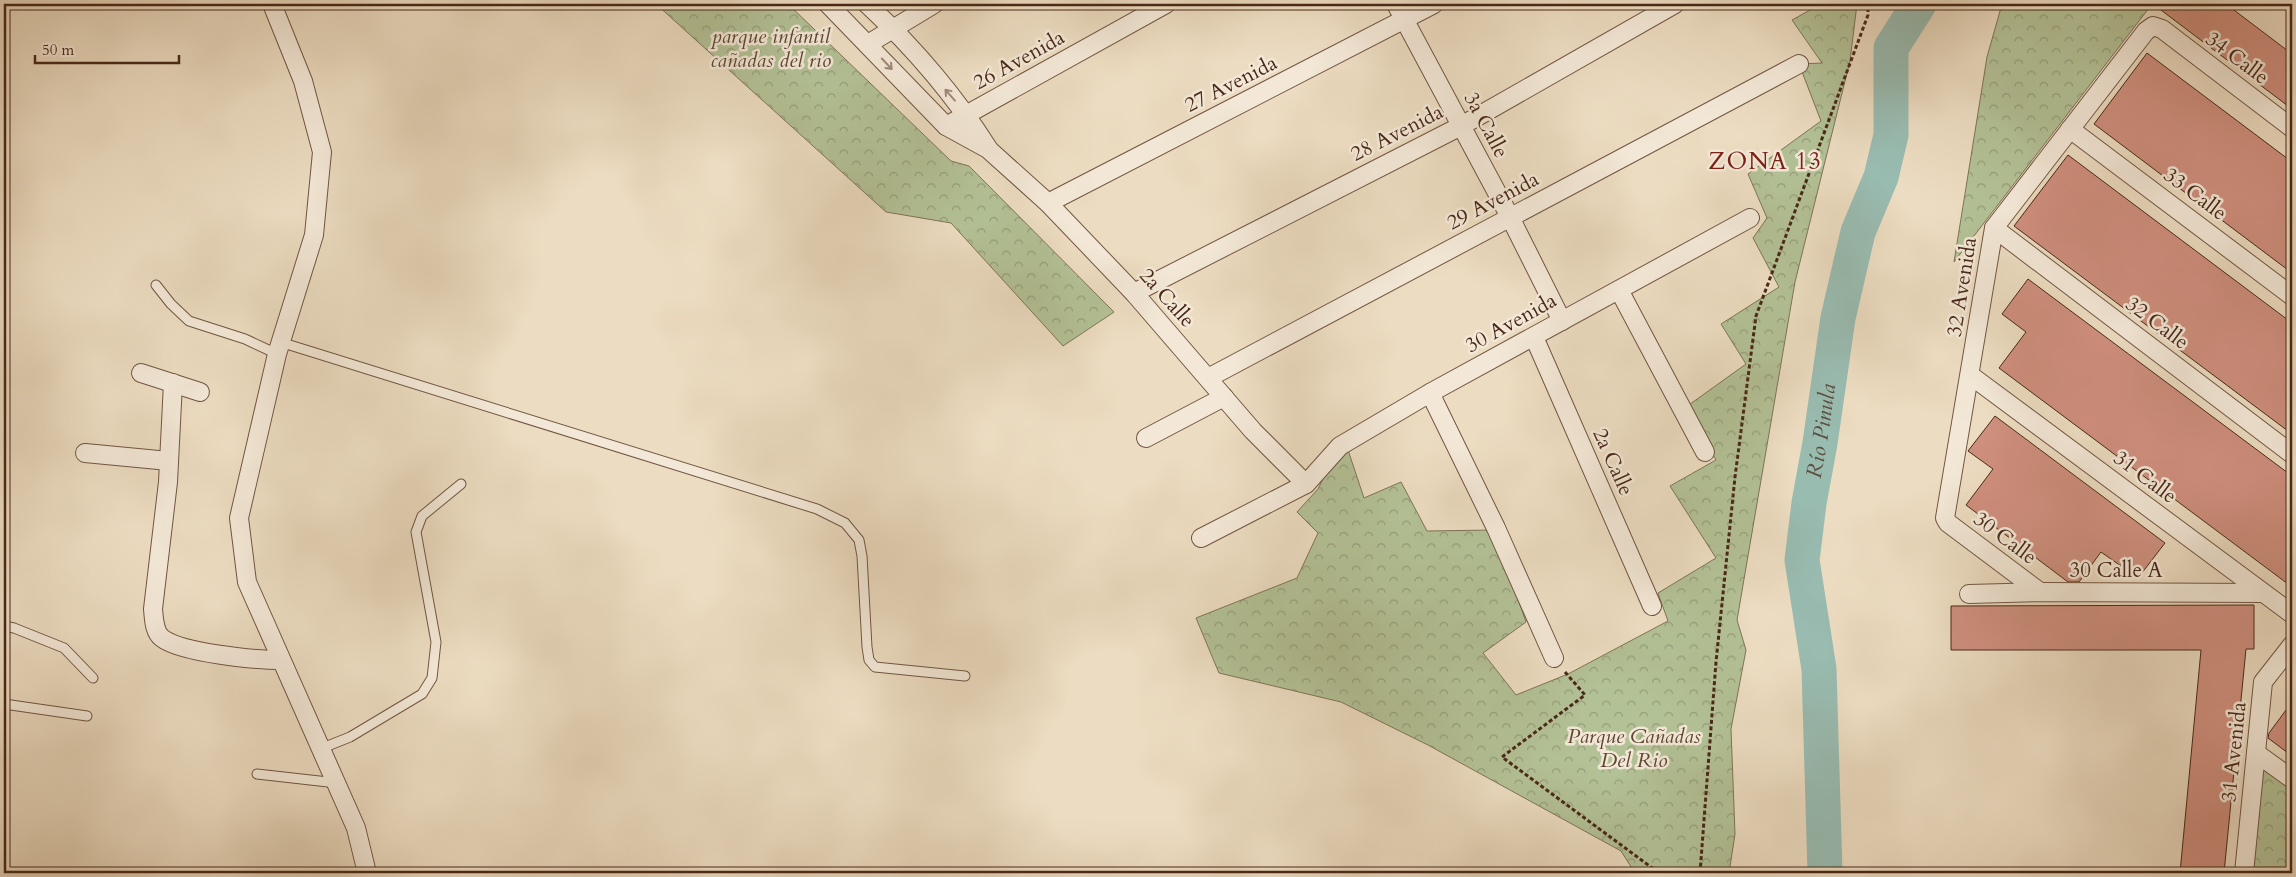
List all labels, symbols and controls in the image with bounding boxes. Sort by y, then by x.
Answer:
park label: parque infantil cañadas del rio [710,22,832,75]
street label: 26 Avenida [968,23,1070,97]
street label: 34 Calle [2199,25,2275,91]
scale bar [35,32,179,64]
text: 50 m [42,40,74,60]
street label: 27 Avenida [1180,48,1282,120]
one-way arrow [881,57,893,70]
street label: 3a Calle [1457,87,1515,163]
one-way arrow [944,89,955,102]
street label: 28 Avenida [1346,97,1448,169]
district label: ZONA 13 [1708,145,1822,178]
street label: 33 Calle [2157,161,2233,227]
street label: 29 Avenida [1442,165,1544,237]
street label: 32 Avenida [1940,235,1984,339]
street label: 2a Calle [1133,262,1201,334]
street label: 30 Avenida [1460,286,1562,360]
street label: 32 Calle [2119,290,2195,356]
water label: Río Pinula [1799,381,1843,481]
street label: 2a Calle [1585,424,1641,500]
street label: 31 Calle [2107,444,2183,510]
street label: 30 Calle [1967,505,2043,571]
street label: 30 Calle A [2069,556,2163,585]
street label: 31 Avenida [2214,701,2254,803]
park label: Parque Cañadas Del Rio [1567,722,1701,775]

